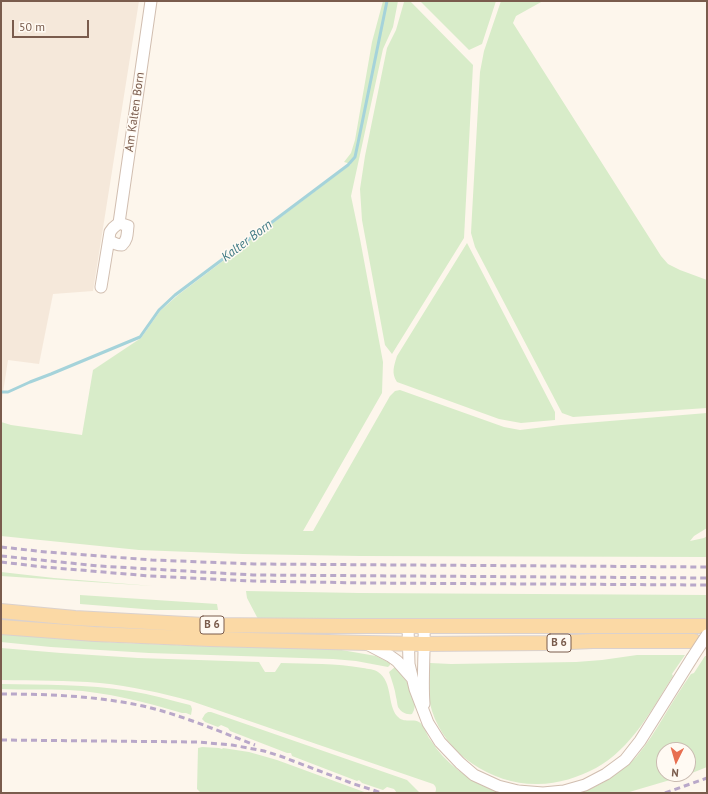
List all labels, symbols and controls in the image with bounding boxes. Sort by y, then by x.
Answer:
scale bar [14,12,91,38]
text: 50 m [19,19,45,34]
street label: Am Kalten Born [122,71,148,153]
water label: Kalter Born [219,217,275,265]
road number: B 6 [200,616,224,634]
road number: B 6 [547,634,571,652]
north arrow [656,742,696,782]
text: N [671,766,679,780]

